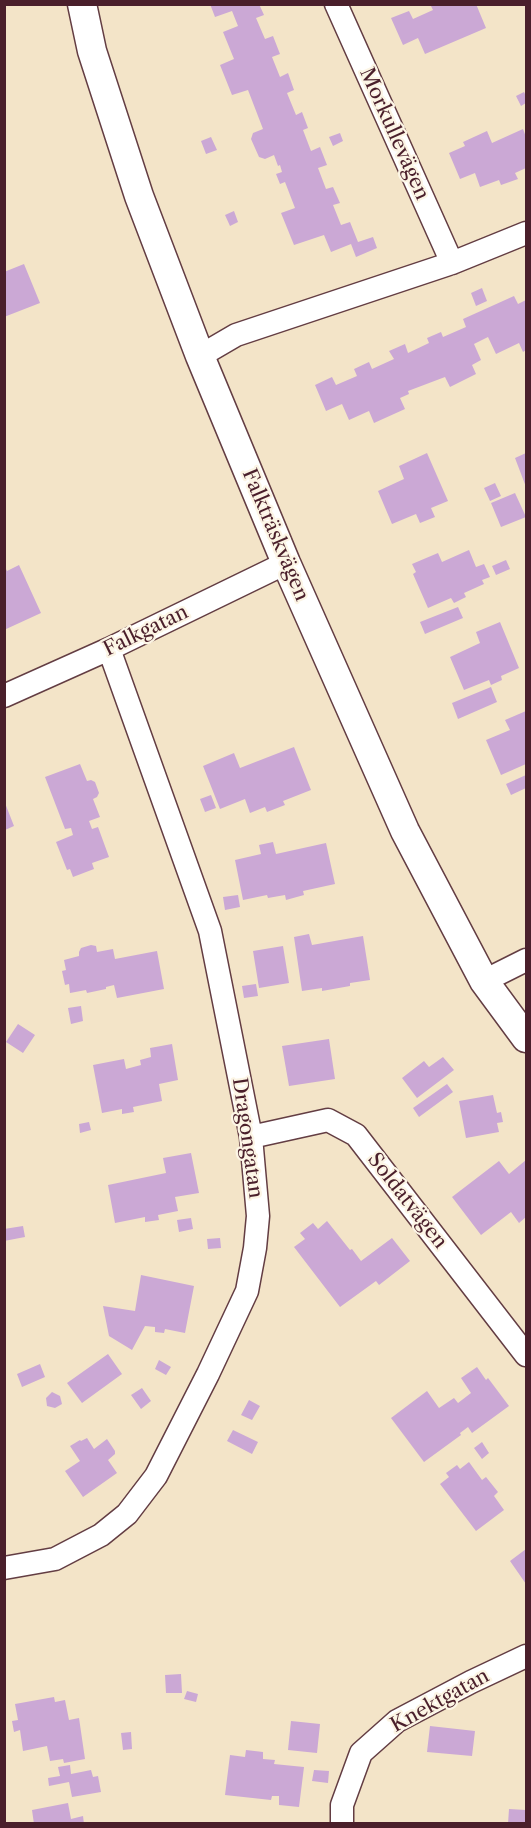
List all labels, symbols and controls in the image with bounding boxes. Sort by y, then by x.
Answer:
street label: Morkullevägen [354,64,434,204]
street label: Falkträskvägen [236,465,314,605]
street label: Falkgatan [100,600,192,662]
street label: Dragongatan [227,1076,267,1200]
street label: Soldatvägen [362,1148,452,1254]
street label: Knektgatan [387,1664,493,1738]

